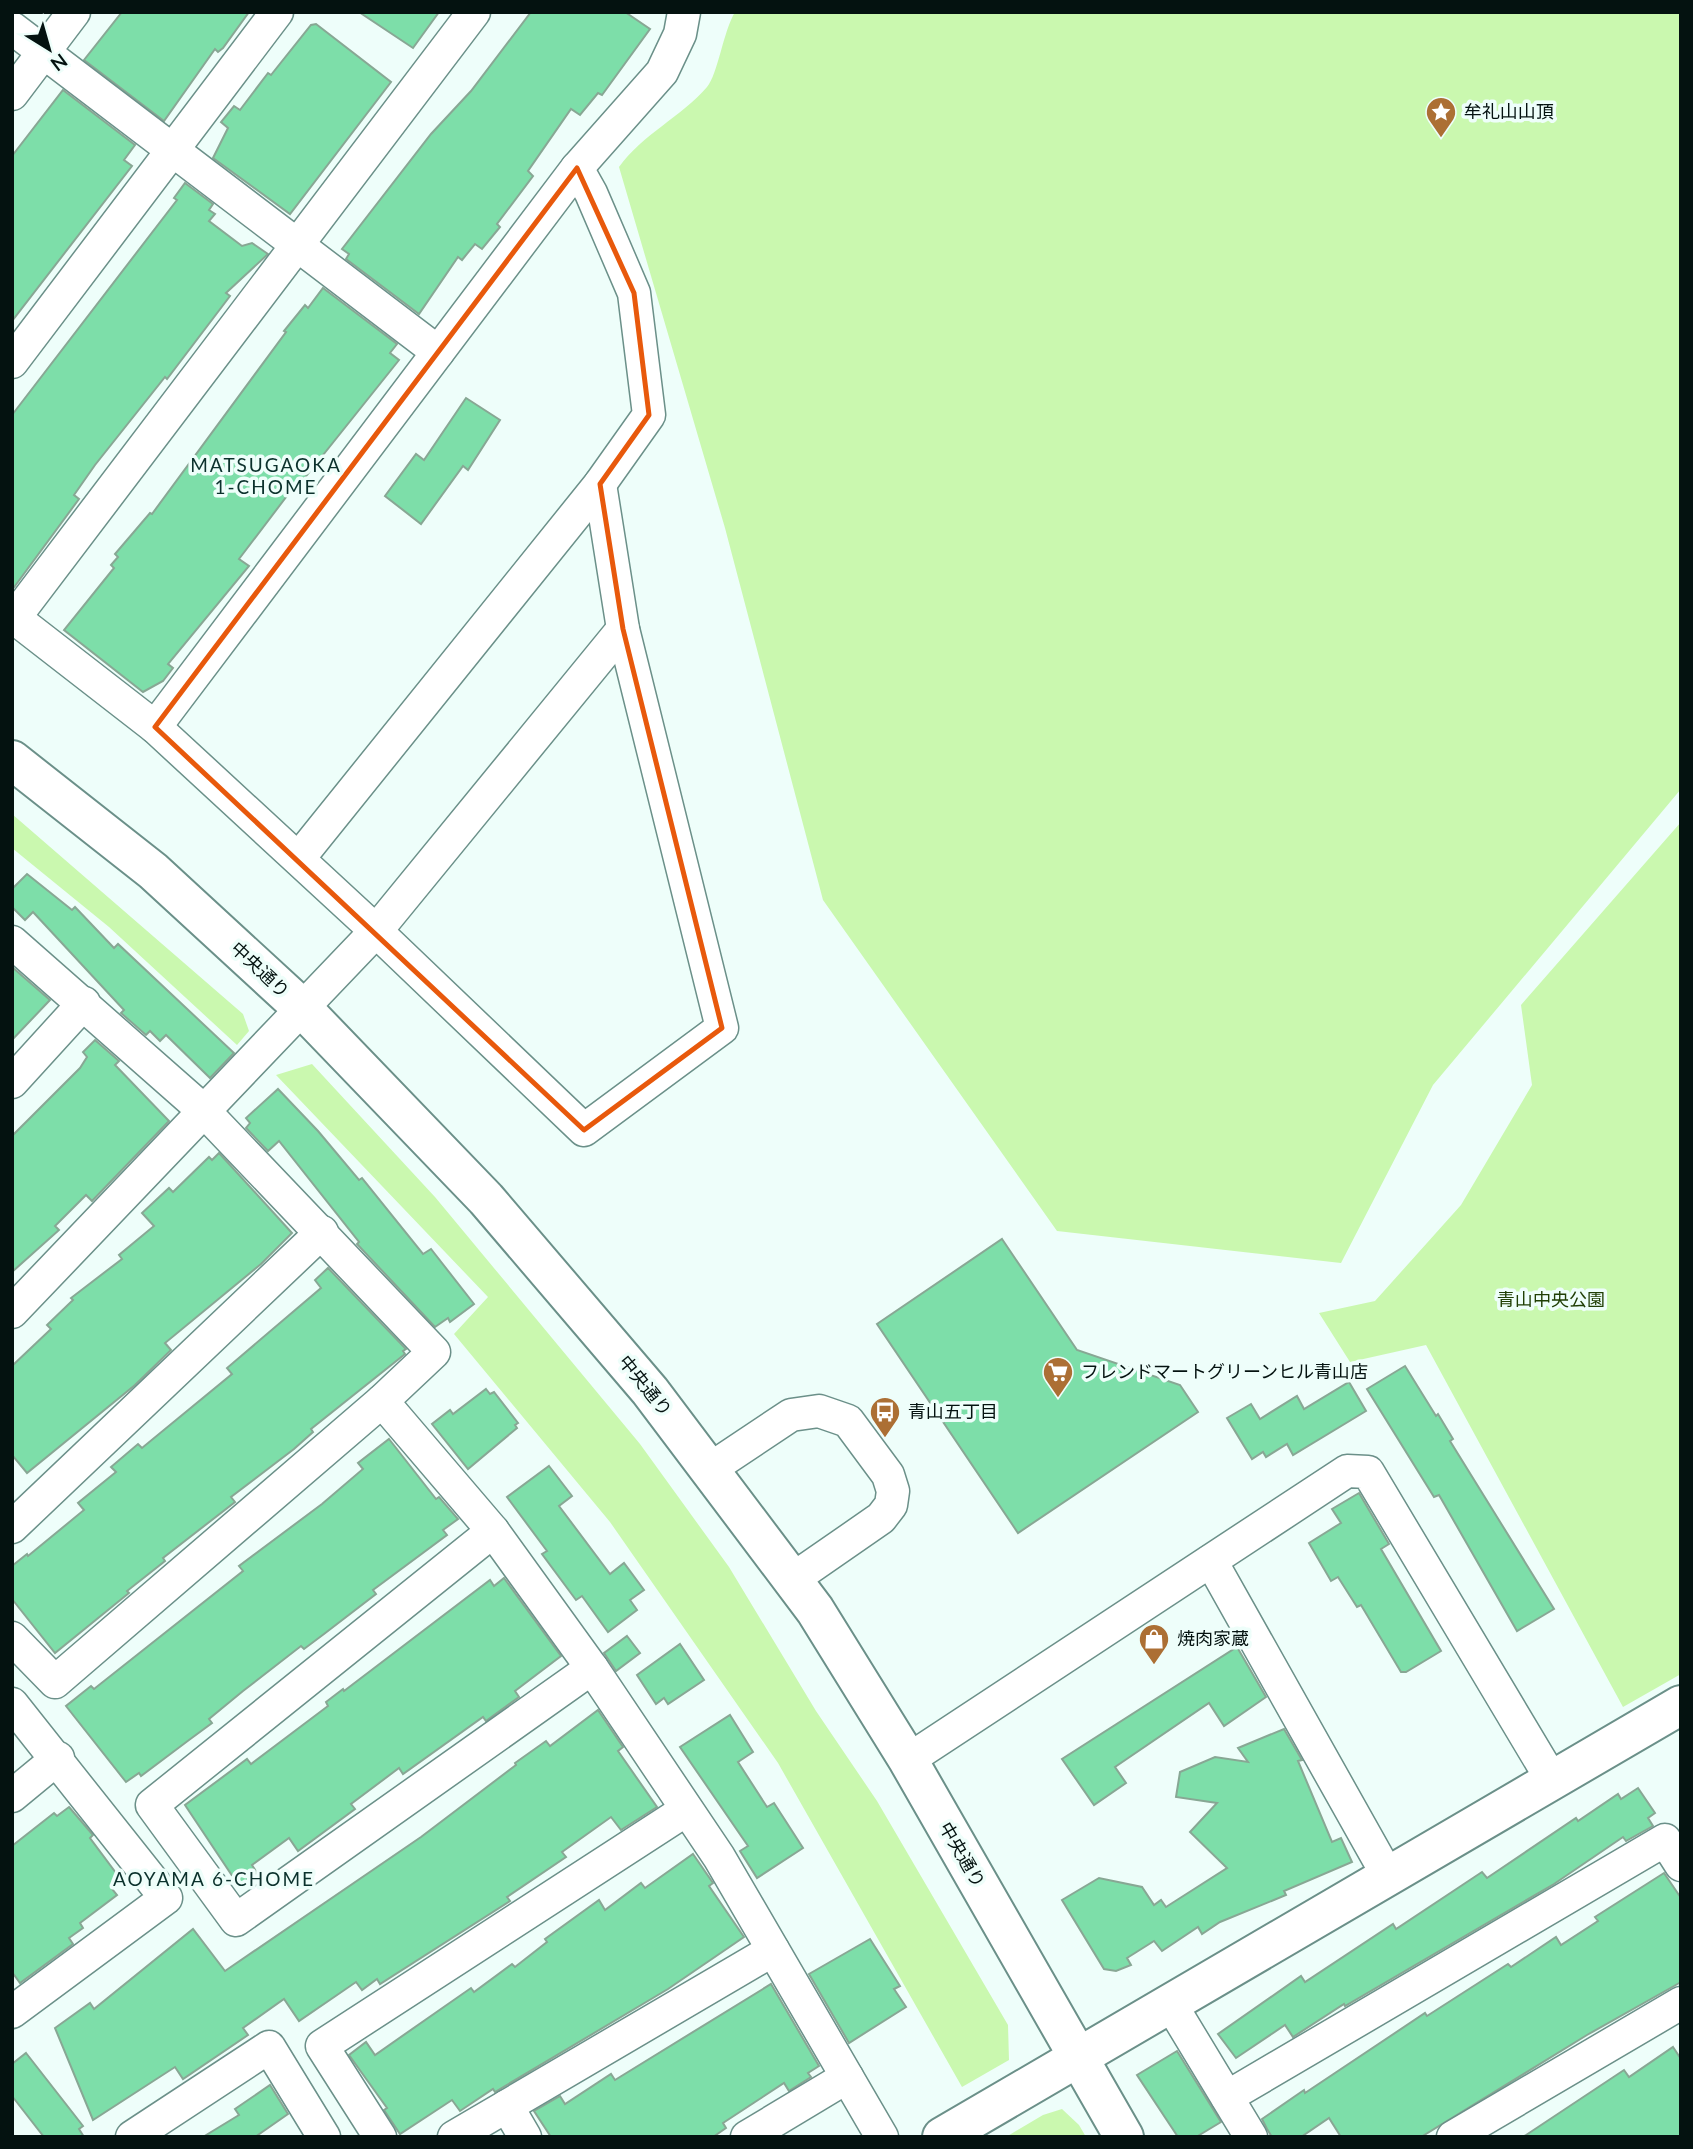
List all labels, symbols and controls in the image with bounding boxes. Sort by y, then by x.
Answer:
north arrow [14,14,84,84]
text: N [47,49,72,77]
place icon: 牟礼山山頂 [1424,95,1458,139]
place label: 牟礼山山頂 [1464,100,1554,122]
district label: MATSUGAOKA 1-CHOME [190,453,342,498]
street label: 中央通り [227,937,295,1002]
park label: 青山中央公園 [1497,1288,1605,1310]
street label: 中央通り [615,1350,677,1420]
supermarket icon: フレンドマートグリーンヒル青山店 [1041,1355,1075,1399]
place label: フレンドマートグリーンヒル青山店 [1081,1360,1368,1382]
bus stop icon: 青山五丁目 [868,1395,902,1439]
place label: 青山五丁目 [908,1400,998,1422]
shop icon: 焼肉家蔵 [1137,1622,1171,1666]
place label: 焼肉家蔵 [1177,1627,1249,1649]
street label: 中央通り [935,1818,990,1891]
district label: AOYAMA 6-CHOME [113,1867,315,1890]

